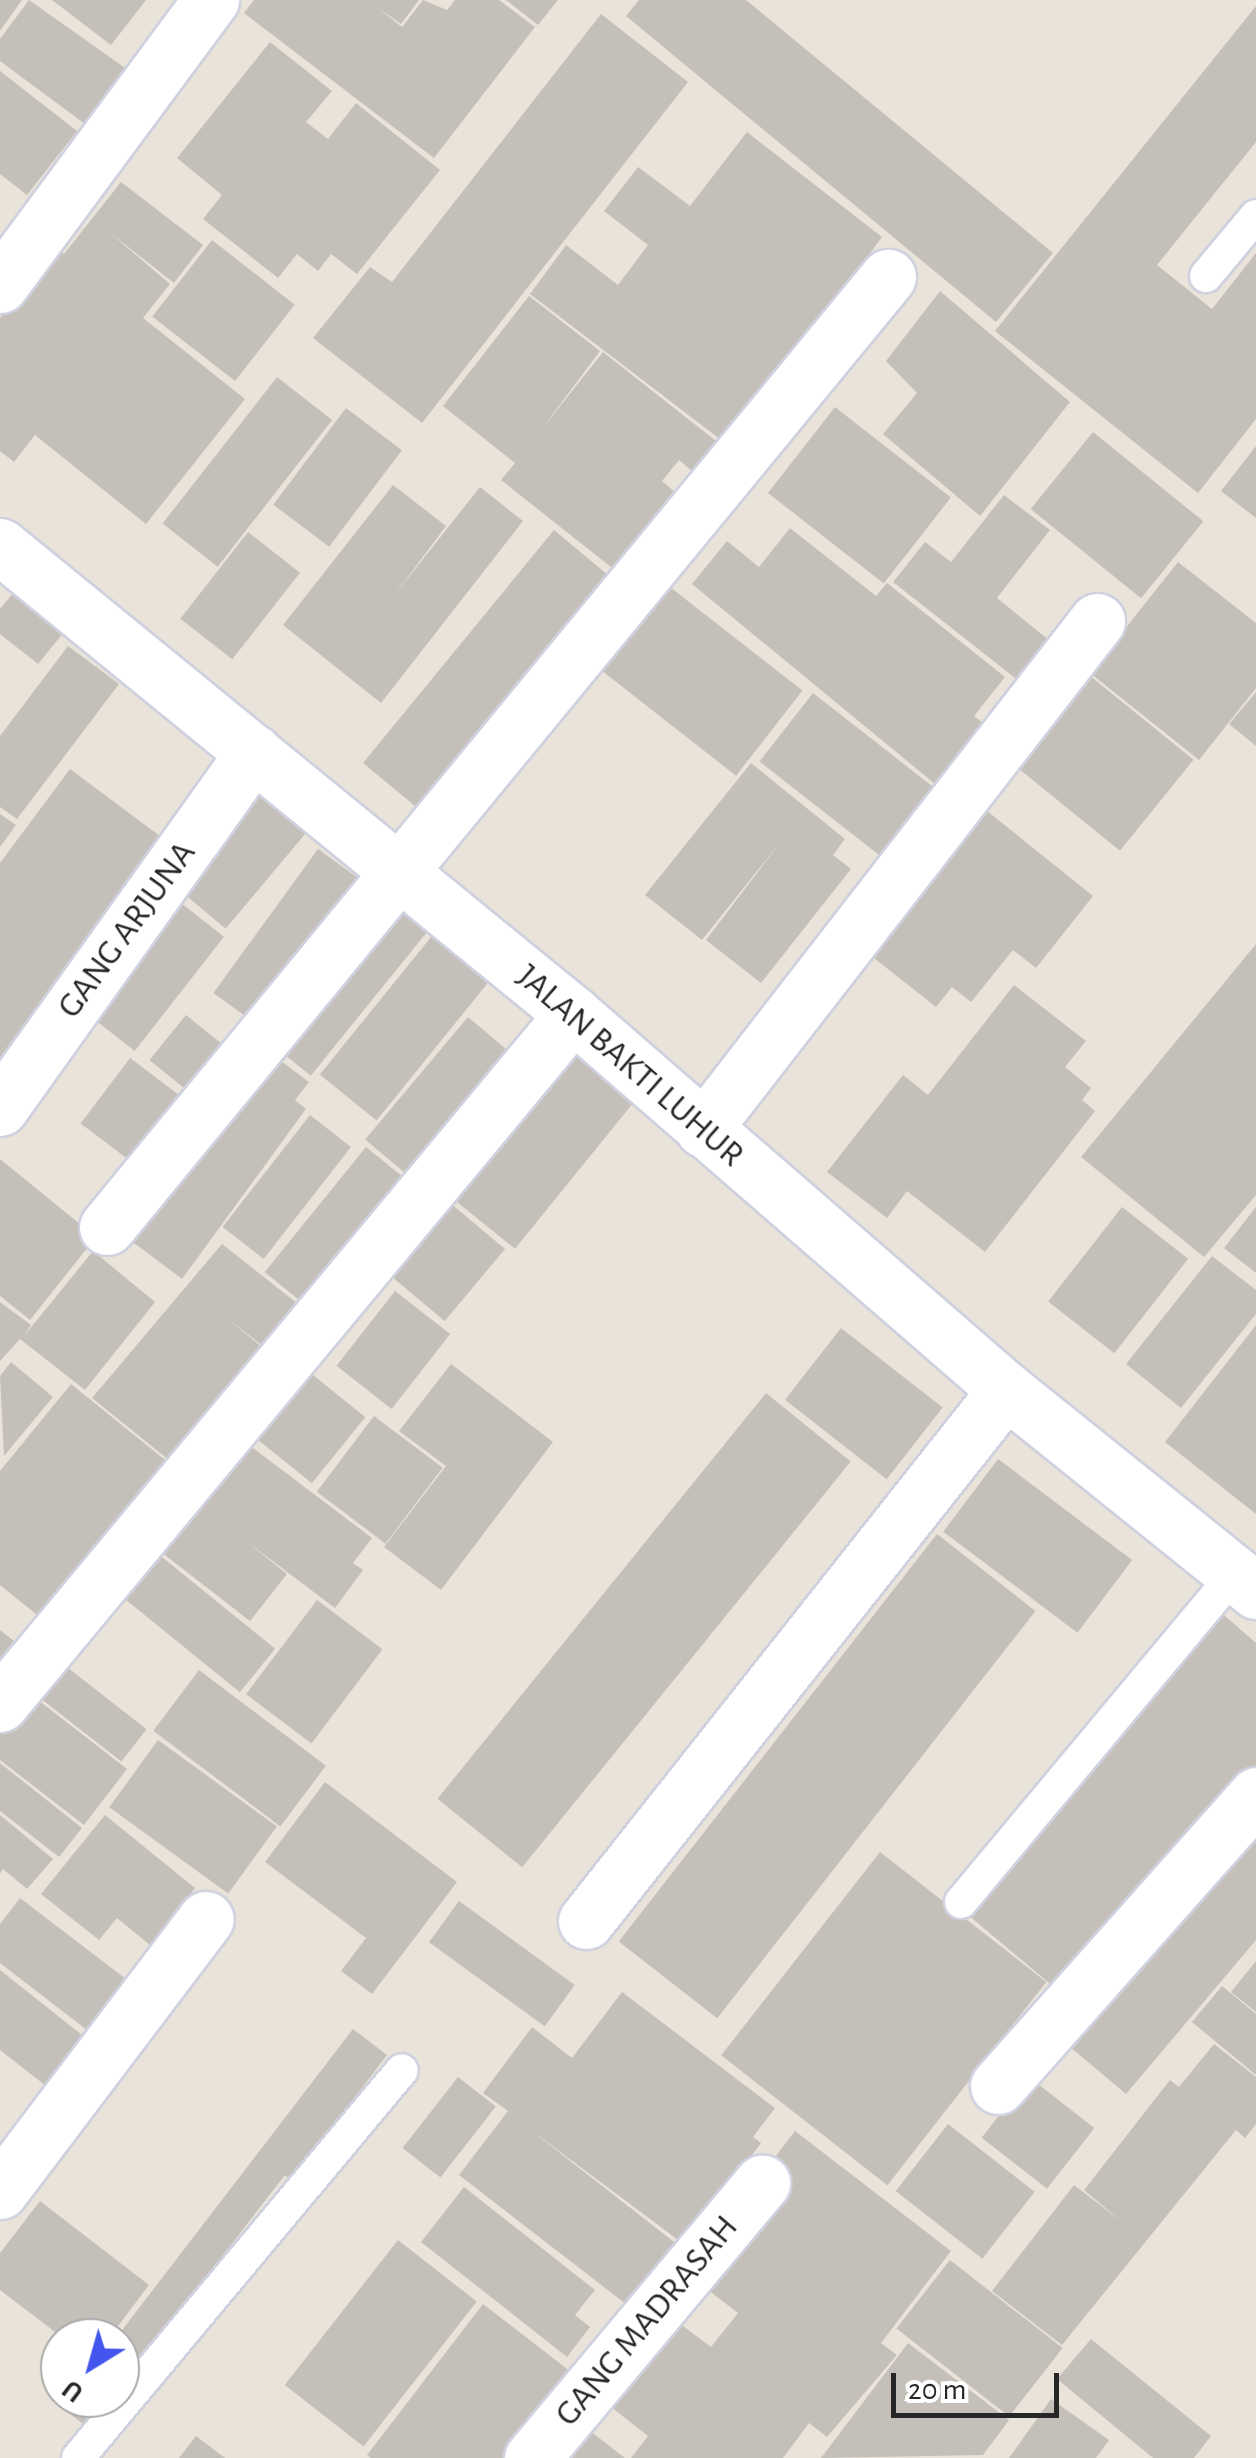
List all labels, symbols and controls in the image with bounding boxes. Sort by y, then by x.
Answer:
street label: GANG ARJUNA [49,834,205,1026]
street label: JALAN BAKTI LUHUR [508,956,752,1176]
street label: GANG MADRASAH [547,2207,747,2435]
north arrow [40,2318,140,2418]
scale bar [896,2353,1064,2415]
text: U [58,2374,89,2407]
text: 20 m [908,2375,966,2405]

